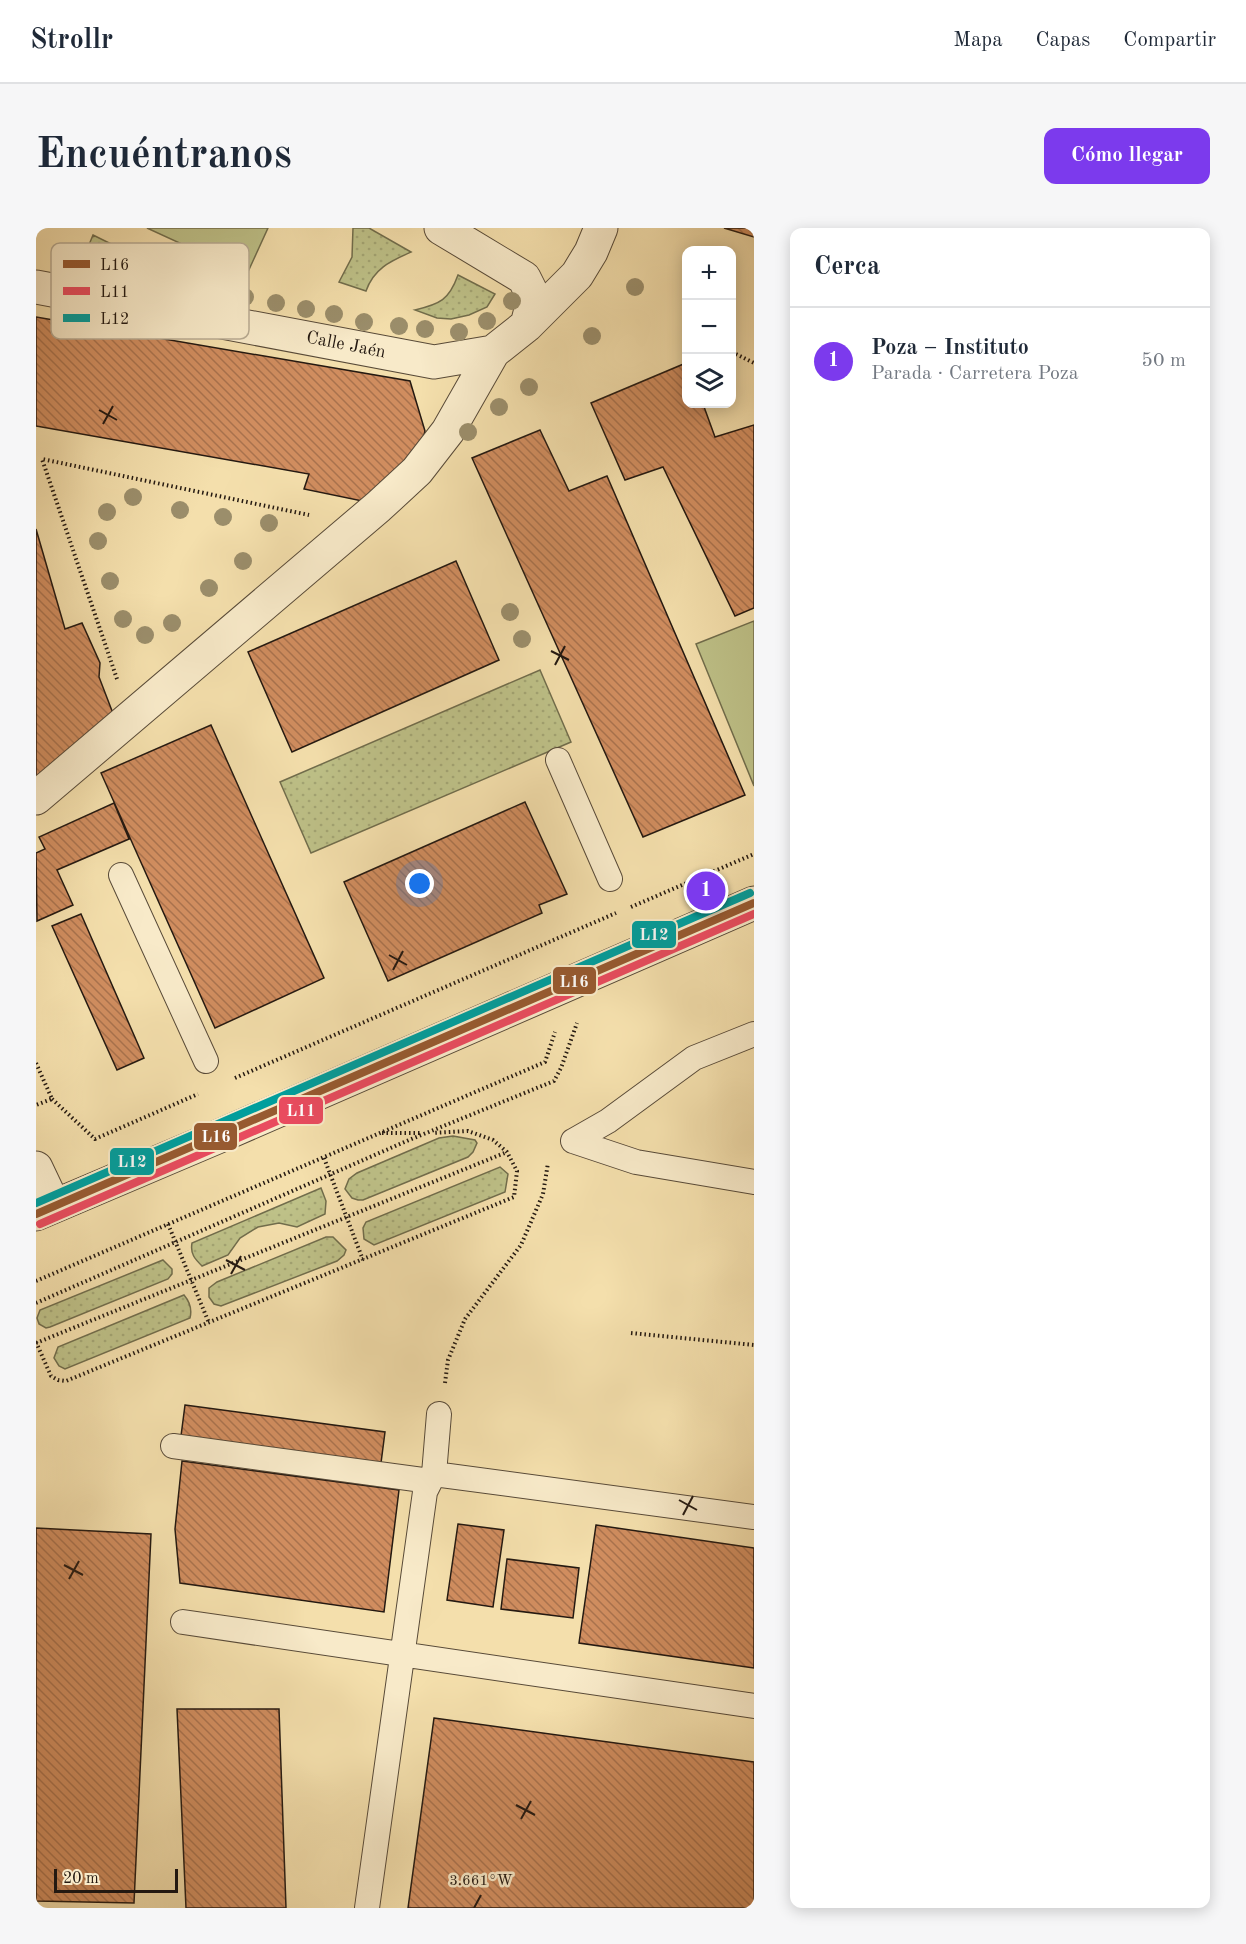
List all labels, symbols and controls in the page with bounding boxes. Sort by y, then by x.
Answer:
text: Strollr [30,27,113,55]
text: Mapa [953,30,1003,51]
text: Capas [1036,30,1090,51]
text: Compartir [1123,30,1216,51]
button: Cómo llegar [1044,128,1210,184]
text: Encuéntranos [36,135,292,177]
legend [51,243,249,339]
map controls [682,246,736,408]
button: + [682,246,736,300]
text: Cerca [814,254,880,280]
text: L16 [100,258,129,274]
text: L11 [100,285,129,301]
button: − [682,300,736,354]
text: L12 [100,312,129,328]
street label: Calle Jaén [305,328,388,362]
text: Poza – Instituto [871,337,1029,359]
text: 1 [828,351,839,371]
text: 50 m [1141,351,1186,371]
button: layers [682,354,736,408]
text: Parada · Carretera Poza [871,364,1079,384]
pin: 1 [686,868,726,914]
your location [405,869,434,898]
line badge: L12 [631,920,677,949]
text: L12 [639,928,669,944]
line badge: L16 [552,966,597,995]
text: L16 [559,975,589,991]
line badge: L11 [278,1096,324,1125]
text: L11 [286,1104,316,1120]
line badge: L16 [193,1122,238,1151]
text: L16 [201,1130,231,1146]
line badge: L12 [109,1147,155,1176]
text: L12 [117,1155,147,1171]
scale bar [54,1866,178,1894]
text: 20 m [63,1871,99,1887]
text: 3.661°W [449,1874,513,1889]

